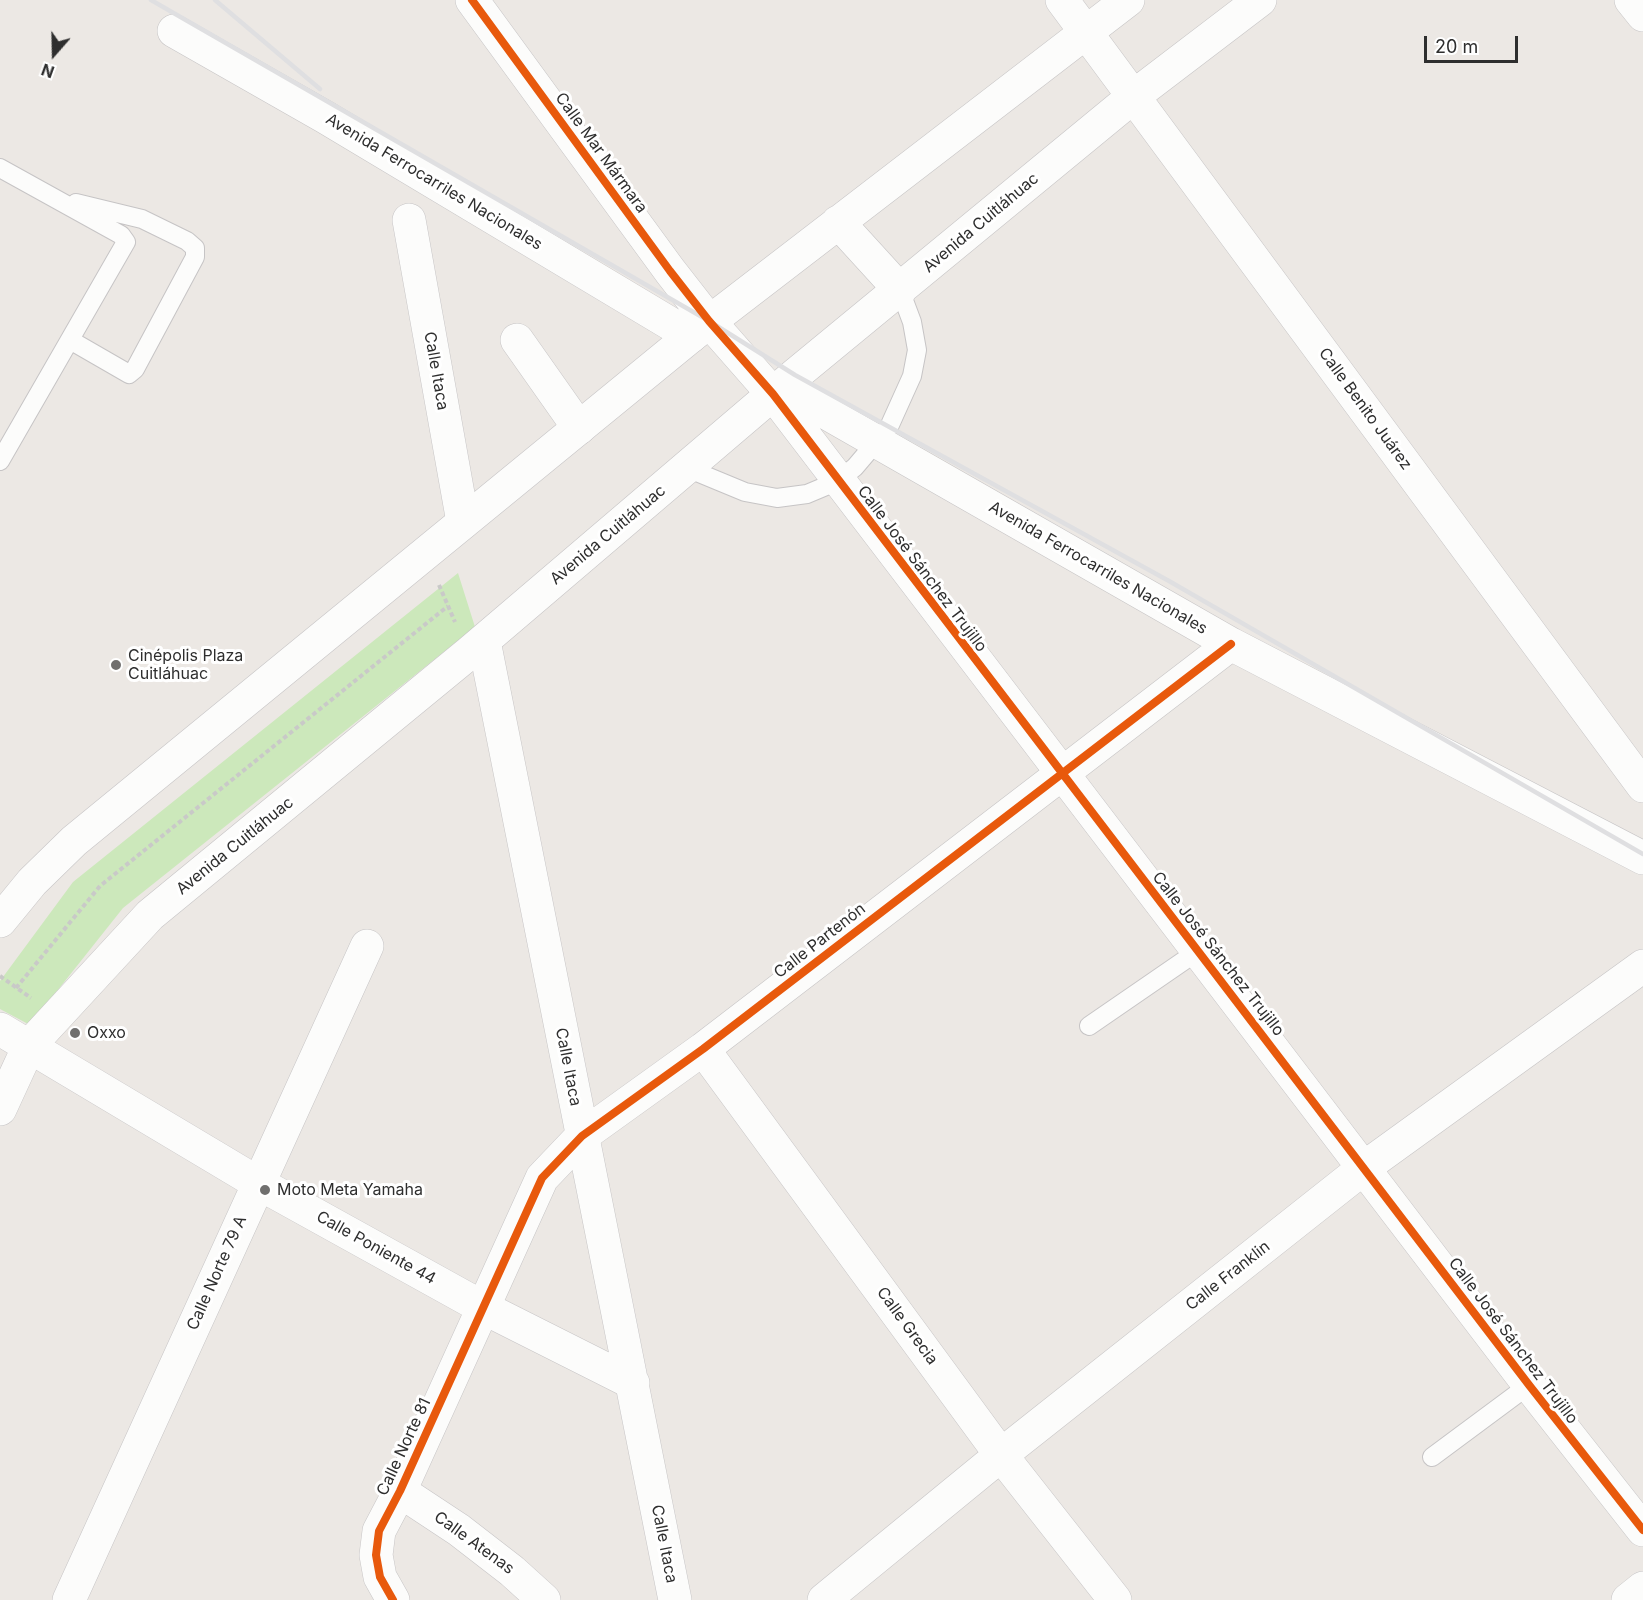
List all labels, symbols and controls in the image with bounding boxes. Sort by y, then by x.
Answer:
north arrow [24,24,84,84]
scale bar [1427,24,1522,62]
text: 20 m [1435,36,1478,57]
text: N [39,59,57,82]
street label: Calle Mar Mármara [551,89,651,217]
street label: Avenida Ferrocarriles Nacionales [322,110,546,254]
street label: Avenida Cuitláhuac [919,169,1043,277]
street label: Calle Itaca [420,330,452,412]
street label: Calle Benito Juárez [1314,344,1416,474]
street label: Avenida Cuitláhuac [546,481,670,589]
street label: Calle José Sánchez Trujillo [853,482,991,656]
street label: Avenida Ferrocarriles Nacionales [985,497,1211,639]
place label: Cinépolis Plaza Cuitláhuac [128,646,243,684]
marker: Cinépolis Plaza Cuitláhuac [109,658,123,672]
street label: Avenida Cuitláhuac [173,793,297,899]
street label: Calle José Sánchez Trujillo [1148,868,1288,1040]
street label: Calle Partenón [770,899,870,983]
place label: Oxxo [87,1023,126,1043]
marker: Oxxo [68,1026,82,1040]
street label: Calle Itaca [551,1026,585,1108]
place label: Moto Meta Yamaha [277,1180,423,1200]
marker: Moto Meta Yamaha [258,1183,272,1197]
street label: Calle Poniente 44 [313,1207,439,1289]
street label: Calle Norte 79 A [183,1213,251,1333]
street label: Calle Franklin [1182,1237,1274,1315]
street label: Calle José Sánchez Trujillo [1444,1254,1582,1428]
street label: Calle Grecia [872,1283,942,1369]
street label: Calle Norte 81 [373,1395,435,1499]
street label: Calle Itaca [647,1503,681,1585]
street label: Calle Atenas [430,1508,518,1578]

